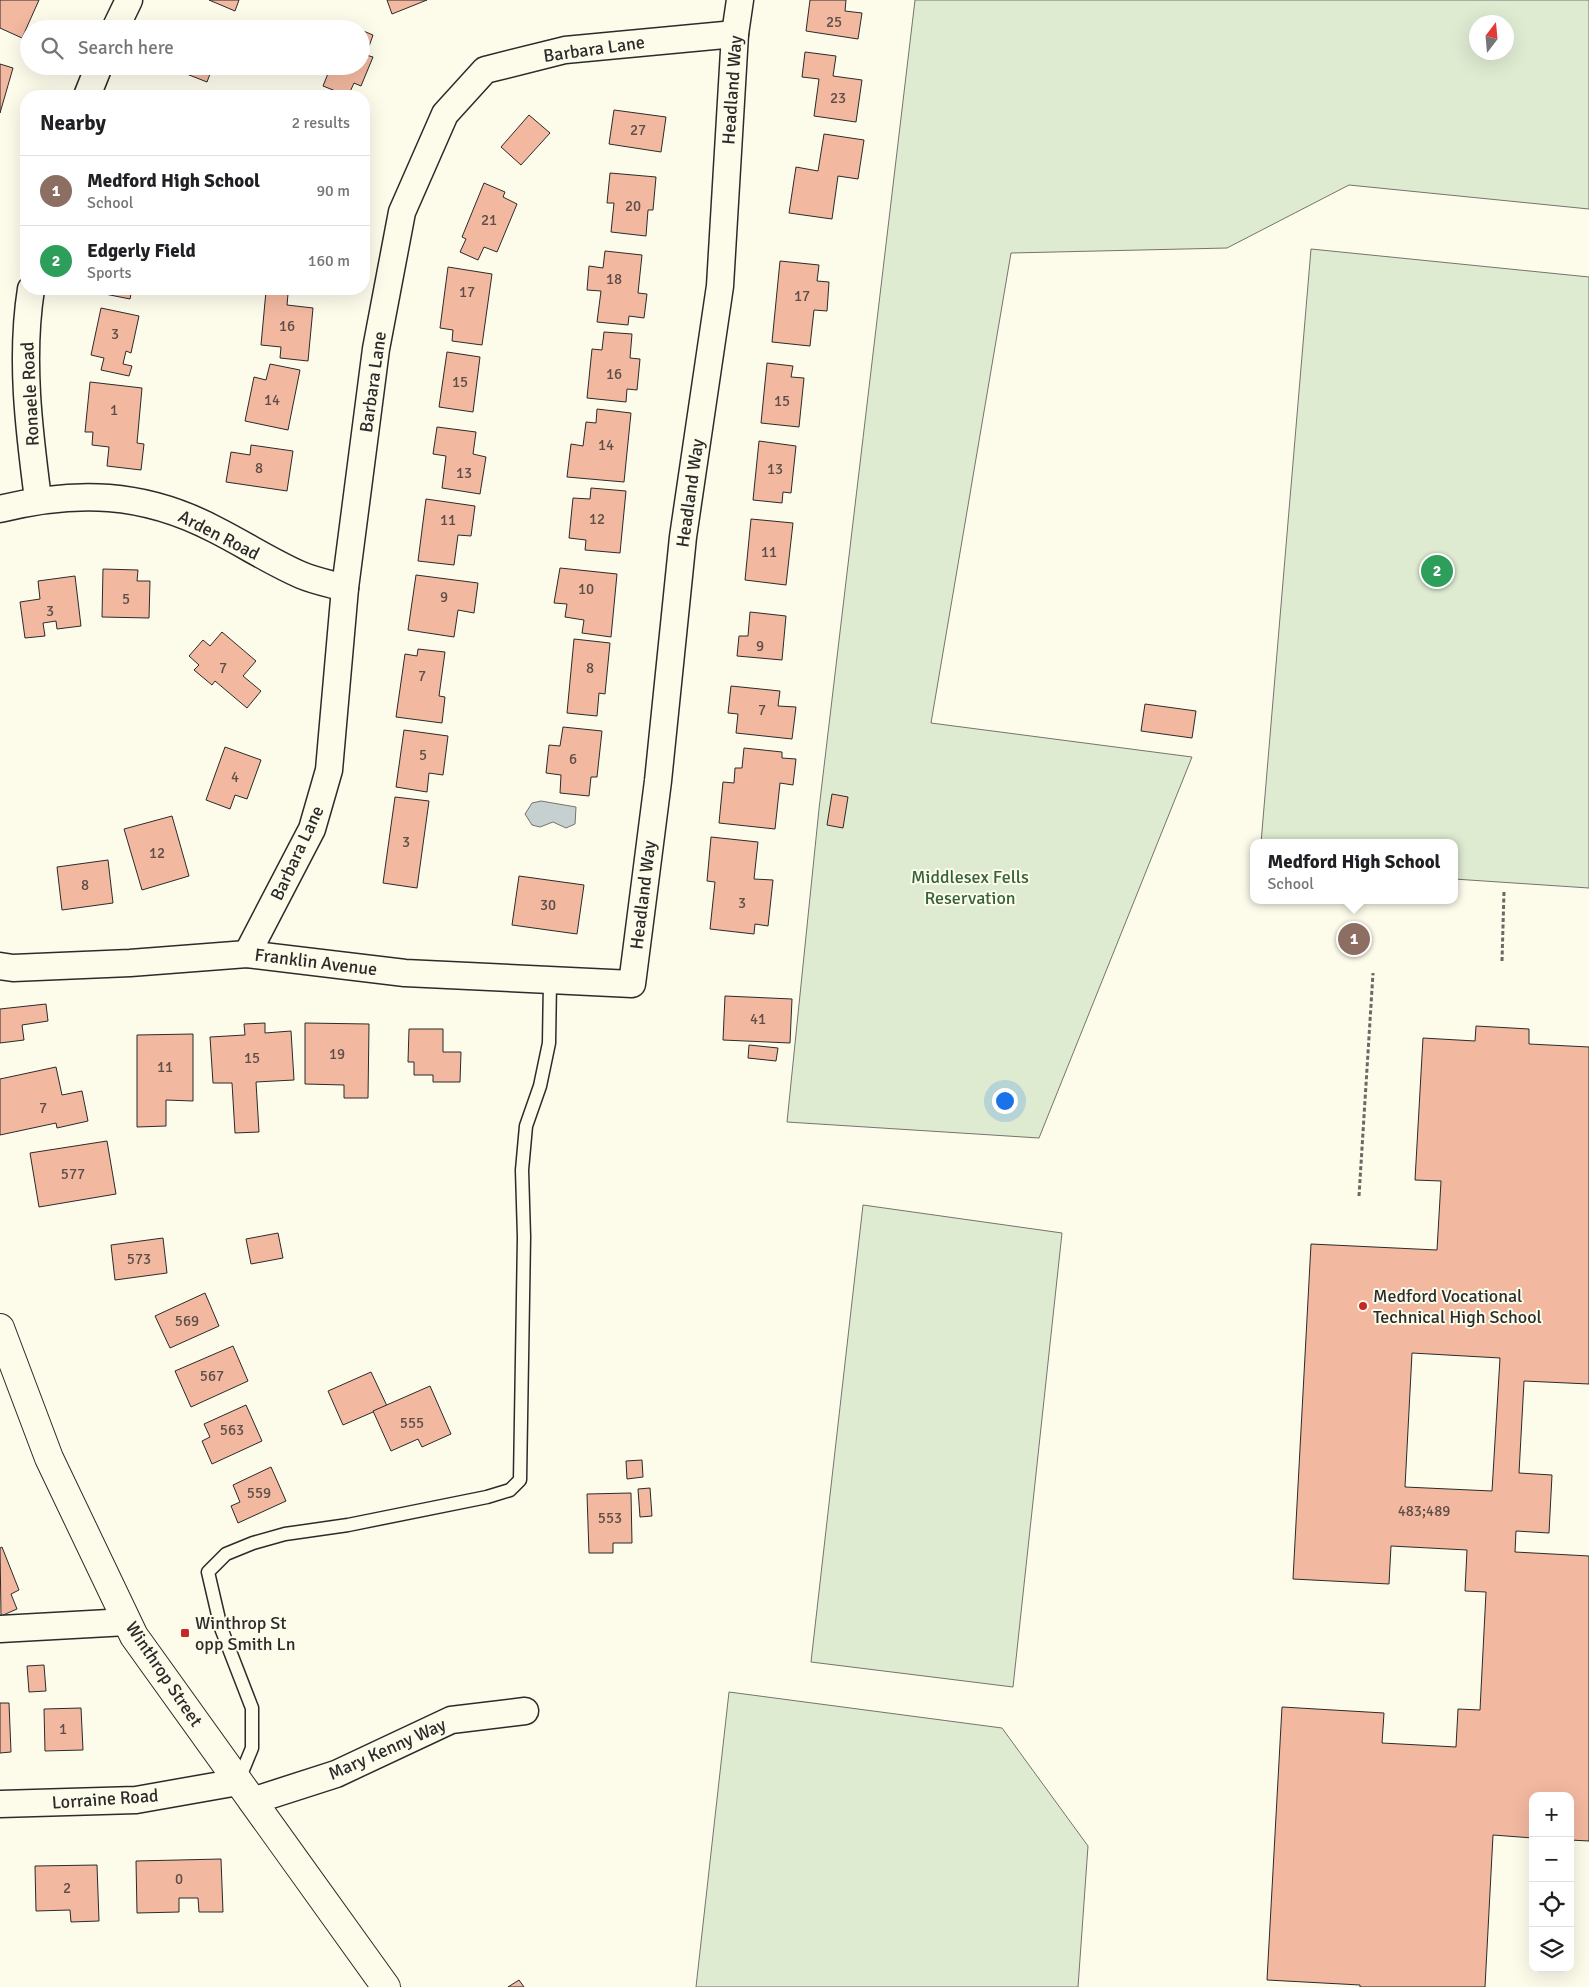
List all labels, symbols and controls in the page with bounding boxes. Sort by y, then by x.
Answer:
house number: 25 [826,13,842,31]
north arrow [1469,15,1514,60]
search box [20,20,370,75]
street label: Barbara Lane [542,31,646,67]
icon: search [38,34,66,62]
street label: Headland Way [717,34,747,145]
text: Search here [78,36,174,60]
house number: 23 [830,89,846,107]
text: Nearby [40,110,106,136]
text: 2 results [291,113,350,133]
house number: 27 [630,121,646,139]
text: Medford High School [87,169,260,193]
text: 1 [52,181,60,201]
text: 90 m [316,181,350,201]
text: School [87,193,133,213]
house number: 20 [625,197,641,215]
house number: 21 [481,211,497,229]
text: Edgerly Field [87,239,196,263]
text: 2 [52,251,60,271]
text: 160 m [308,251,350,271]
text: Sports [87,263,132,283]
house number: 18 [606,270,622,288]
house number: 17 [459,283,475,301]
house number: 17 [794,287,810,305]
house number: 16 [279,317,295,335]
house number: 3 [111,325,119,343]
street label: Barbara Lane [355,330,391,434]
street label: Ronaele Road [16,341,44,447]
house number: 16 [606,365,622,383]
house number: 15 [452,373,468,391]
house number: 14 [264,391,280,409]
house number: 15 [774,392,790,410]
house number: 1 [110,401,118,419]
house number: 14 [598,436,614,454]
street label: Headland Way [671,437,709,549]
house number: 8 [255,459,263,477]
house number: 13 [767,460,783,478]
house number: 13 [456,464,472,482]
street label: Arden Road [175,505,263,565]
house number: 12 [589,510,605,528]
house number: 11 [440,511,456,529]
house number: 11 [761,543,777,561]
pin: 2 [1421,552,1453,590]
house number: 10 [578,580,594,598]
house number: 9 [440,588,448,606]
house number: 5 [122,590,130,608]
house number: 3 [46,602,54,620]
house number: 9 [756,637,764,655]
house number: 7 [219,659,227,677]
house number: 8 [586,659,594,677]
house number: 7 [418,667,426,685]
house number: 7 [758,701,766,719]
house number: 5 [419,746,427,764]
house number: 6 [569,750,577,768]
house number: 4 [231,768,239,786]
street label: Barbara Lane [265,802,329,904]
house number: 3 [402,833,410,851]
street label: Headland Way [625,839,661,951]
popup [1250,839,1458,904]
house number: 12 [149,844,165,862]
text: Medford High School [1267,850,1441,874]
park label: Middlesex Fells Reservation [911,866,1029,909]
text: School [1267,874,1314,894]
house number: 8 [81,876,89,894]
house number: 3 [738,894,746,912]
house number: 30 [540,896,556,914]
pin: 1 [1338,920,1370,958]
street label: Franklin Avenue [253,944,379,980]
house number: 41 [750,1010,766,1028]
house number: 19 [329,1045,345,1063]
house number: 15 [244,1049,260,1067]
house number: 11 [157,1058,173,1076]
your location [992,1088,1018,1114]
house number: 7 [39,1099,47,1117]
house number: 577 [61,1165,85,1183]
house number: 573 [127,1250,151,1268]
place label: Medford Vocational Technical High School [1373,1285,1542,1328]
marker: Medford Vocational Technical High School [1357,1300,1369,1312]
house number: 569 [175,1312,199,1330]
house number: 567 [200,1367,224,1385]
house number: 555 [400,1414,424,1432]
house number: 563 [220,1421,244,1439]
house number: 559 [247,1484,271,1502]
house number: 483;489 [1398,1502,1450,1520]
house number: 553 [598,1509,622,1527]
place label: Winthrop St opp Smith Ln [195,1612,296,1655]
street label: Winthrop Street [121,1617,207,1731]
marker: Winthrop St opp Smith Ln [179,1627,191,1639]
street label: Mary Kenny Way [325,1713,450,1785]
house number: 1 [59,1720,67,1738]
street label: Lorraine Road [51,1784,159,1814]
map controls [1529,1792,1574,1972]
button: + [1529,1792,1574,1837]
button: − [1529,1837,1574,1882]
house number: 0 [175,1870,183,1888]
house number: 2 [63,1879,71,1897]
button: locate [1529,1882,1574,1927]
button: layers [1529,1927,1574,1972]

